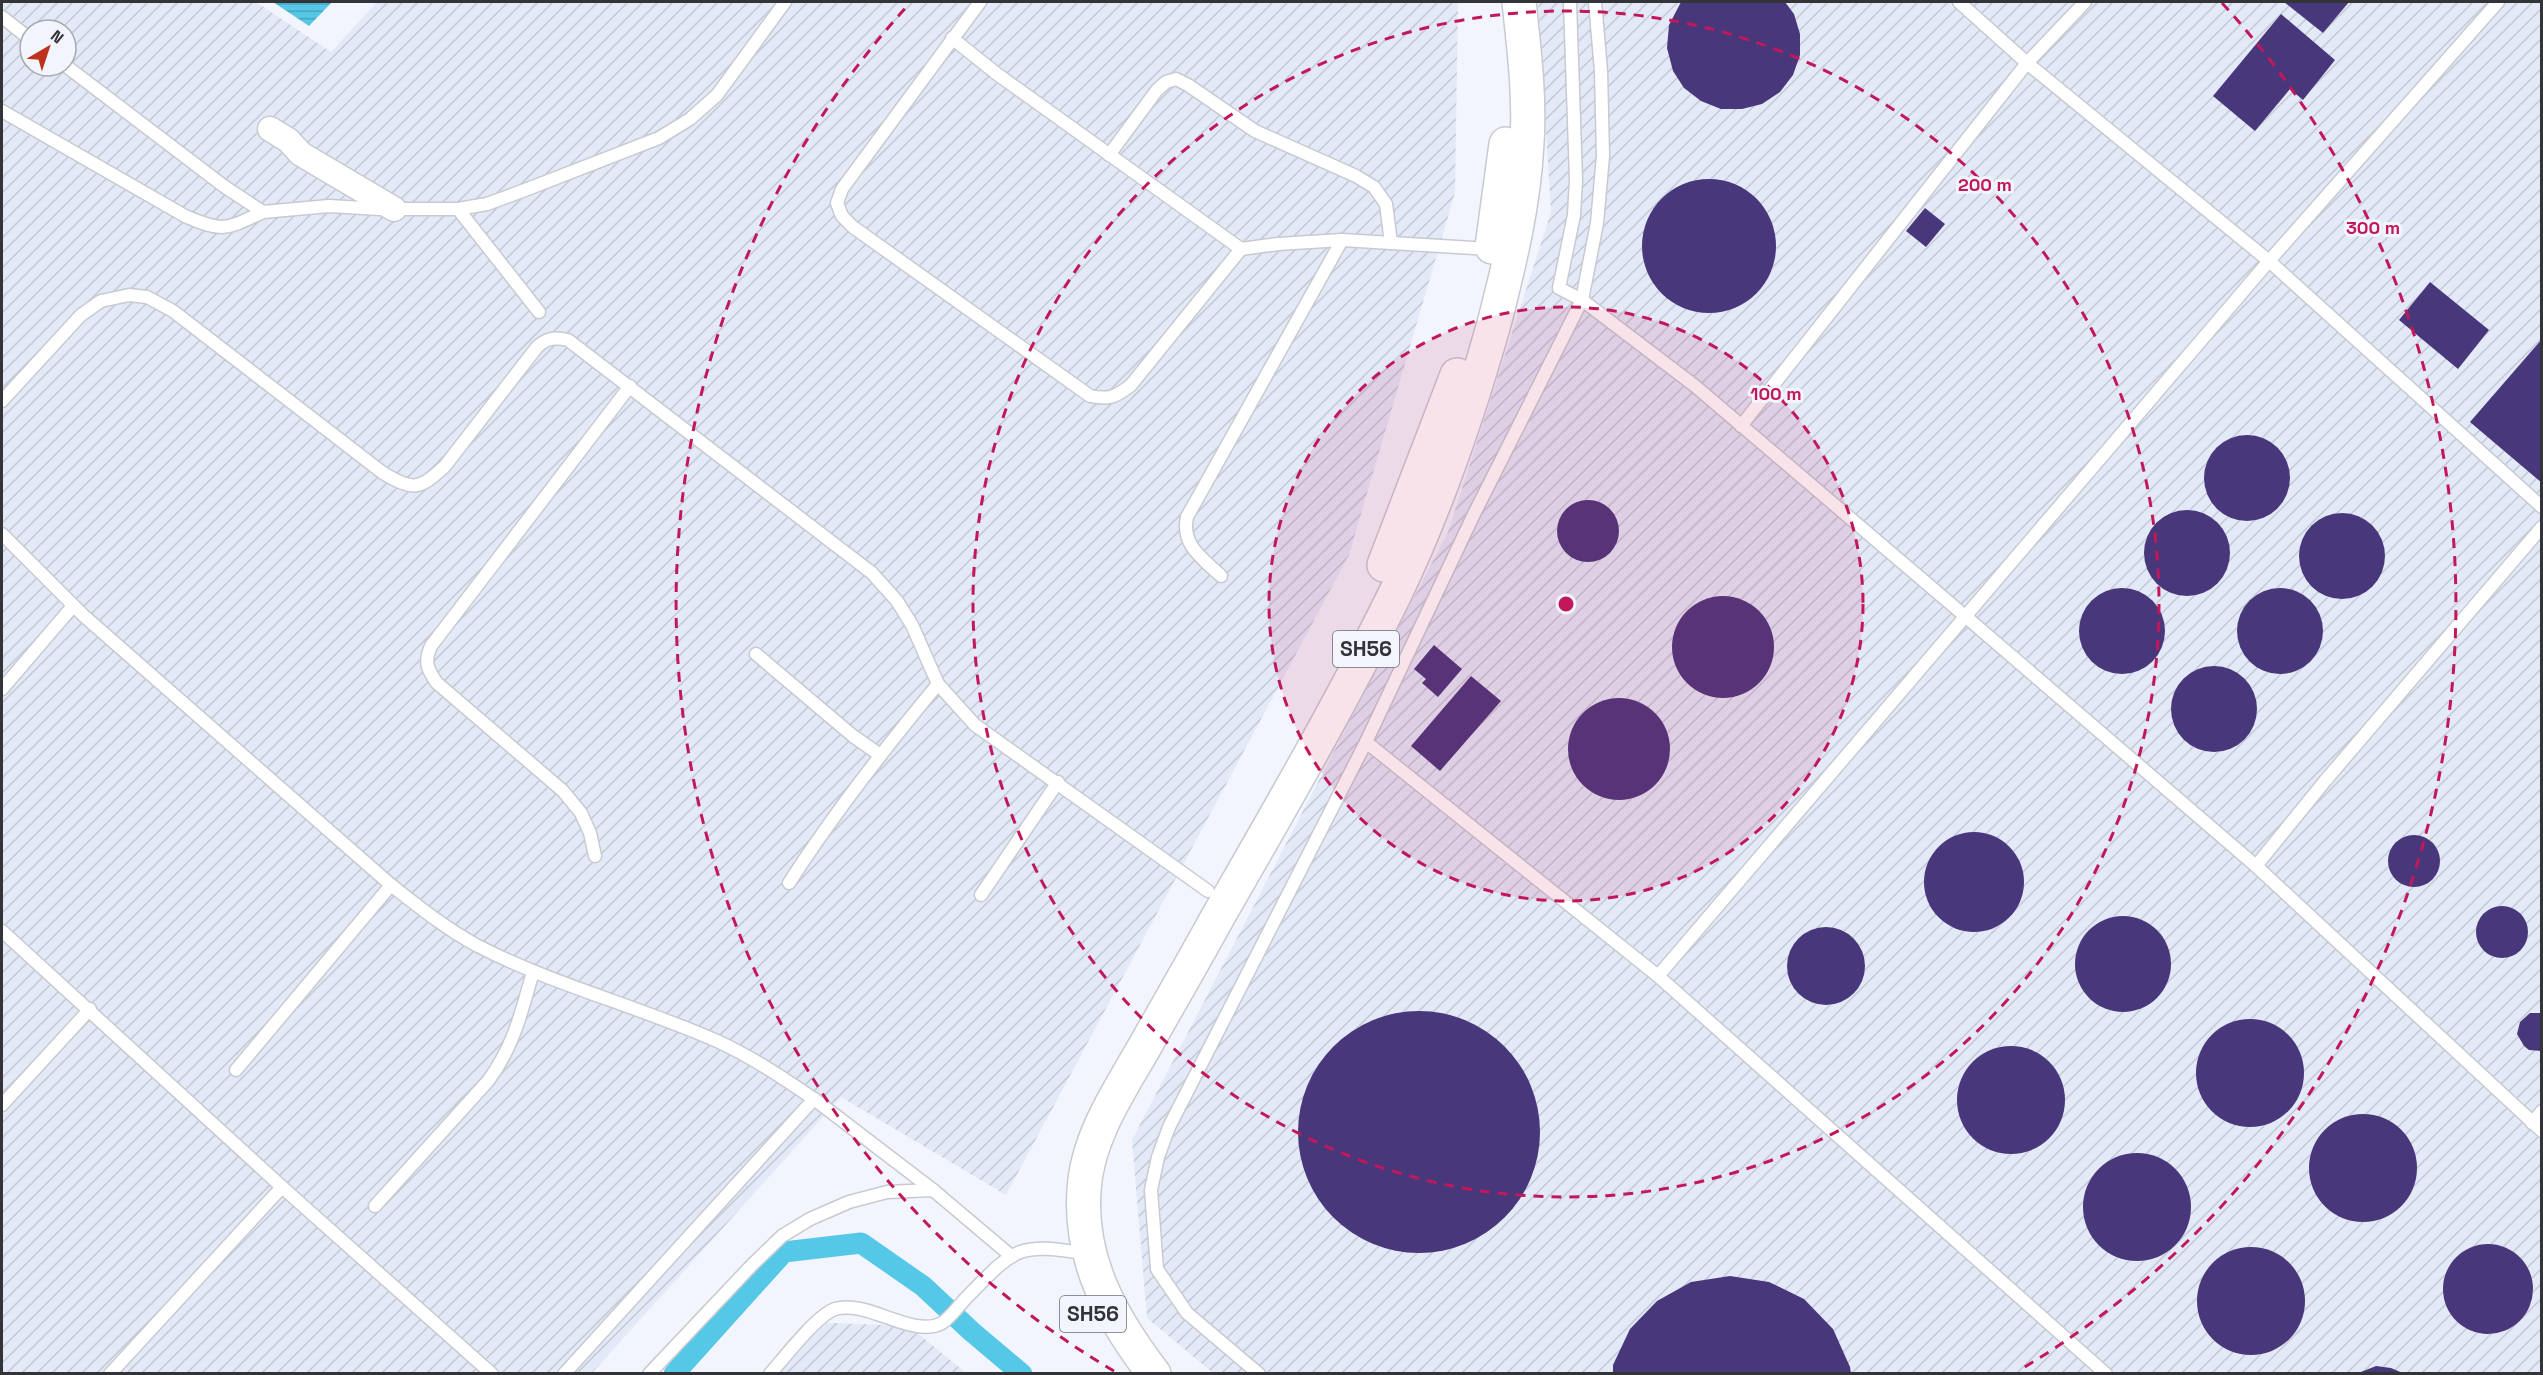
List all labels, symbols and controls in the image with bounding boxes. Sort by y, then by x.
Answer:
north arrow [18,18,78,78]
text: N [46,25,68,48]
text: 200 m [1958,173,2012,196]
text: 300 m [2346,216,2400,239]
text: 100 m [1750,382,1802,405]
centre of rings [1556,594,1576,614]
road number: SH56 [1333,631,1399,667]
road number: SH56 [1060,1296,1126,1332]

